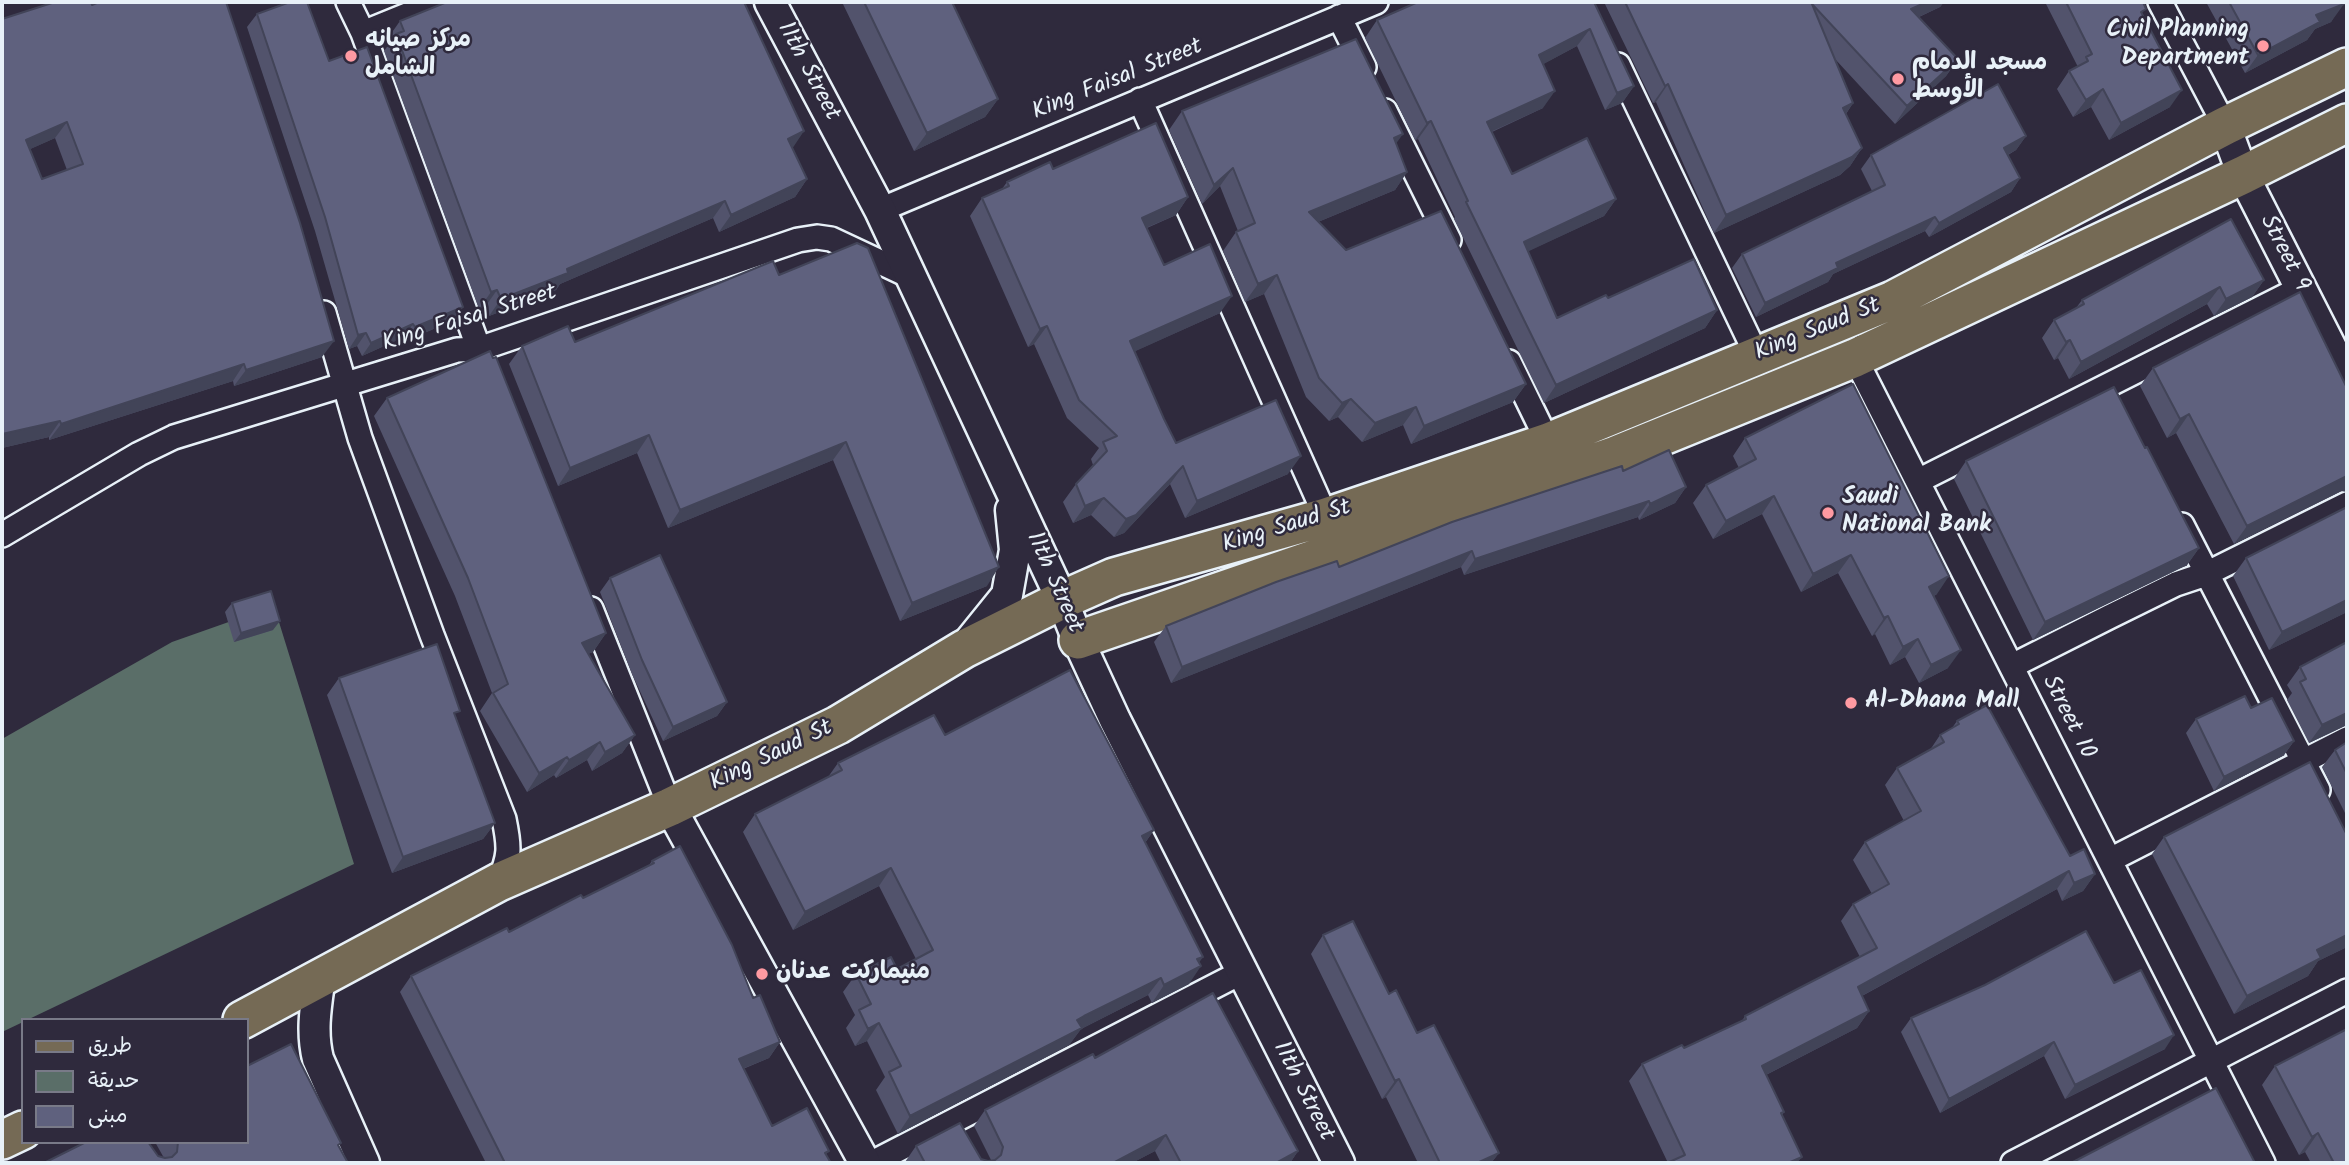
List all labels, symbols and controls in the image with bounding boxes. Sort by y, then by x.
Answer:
street label: 11th Street [769,18,845,126]
place label: Civil Planning Department [2106,18,2249,74]
place label: مركز صيانه الشامل [365,28,471,84]
street label: King Faisal Street [1029,34,1207,128]
marker: Civil Planning Department [2255,38,2271,54]
marker: مركز صيانه الشامل [343,48,359,64]
place label: مسجد الدمام الأوسط [1912,51,2047,107]
marker: مسجد الدمام الأوسط [1890,71,1906,87]
street label: Street 9 [2252,211,2314,297]
street label: King Faisal Street [379,280,561,360]
street label: King Saud St [1751,293,1885,369]
place label: Saudi National Bank [1842,485,1991,541]
street label: King Saud St [1219,495,1355,561]
marker: Saudi National Bank [1820,505,1836,521]
street label: 11th Street [1018,528,1088,638]
street label: Street 10 [2034,671,2100,765]
place label: Al-Dhana Mall [1865,689,2019,717]
marker: Al-Dhana Mall [1843,695,1859,711]
street label: King Saud St [706,715,838,799]
place label: منيماركت عدنان [776,960,930,988]
marker: منيماركت عدنان [754,966,770,982]
legend [21,1018,248,1144]
text: طريق [88,1030,132,1063]
street label: 11th Street [1265,1037,1339,1147]
text: حديقة [88,1065,139,1098]
text: مبنى [88,1100,127,1133]

